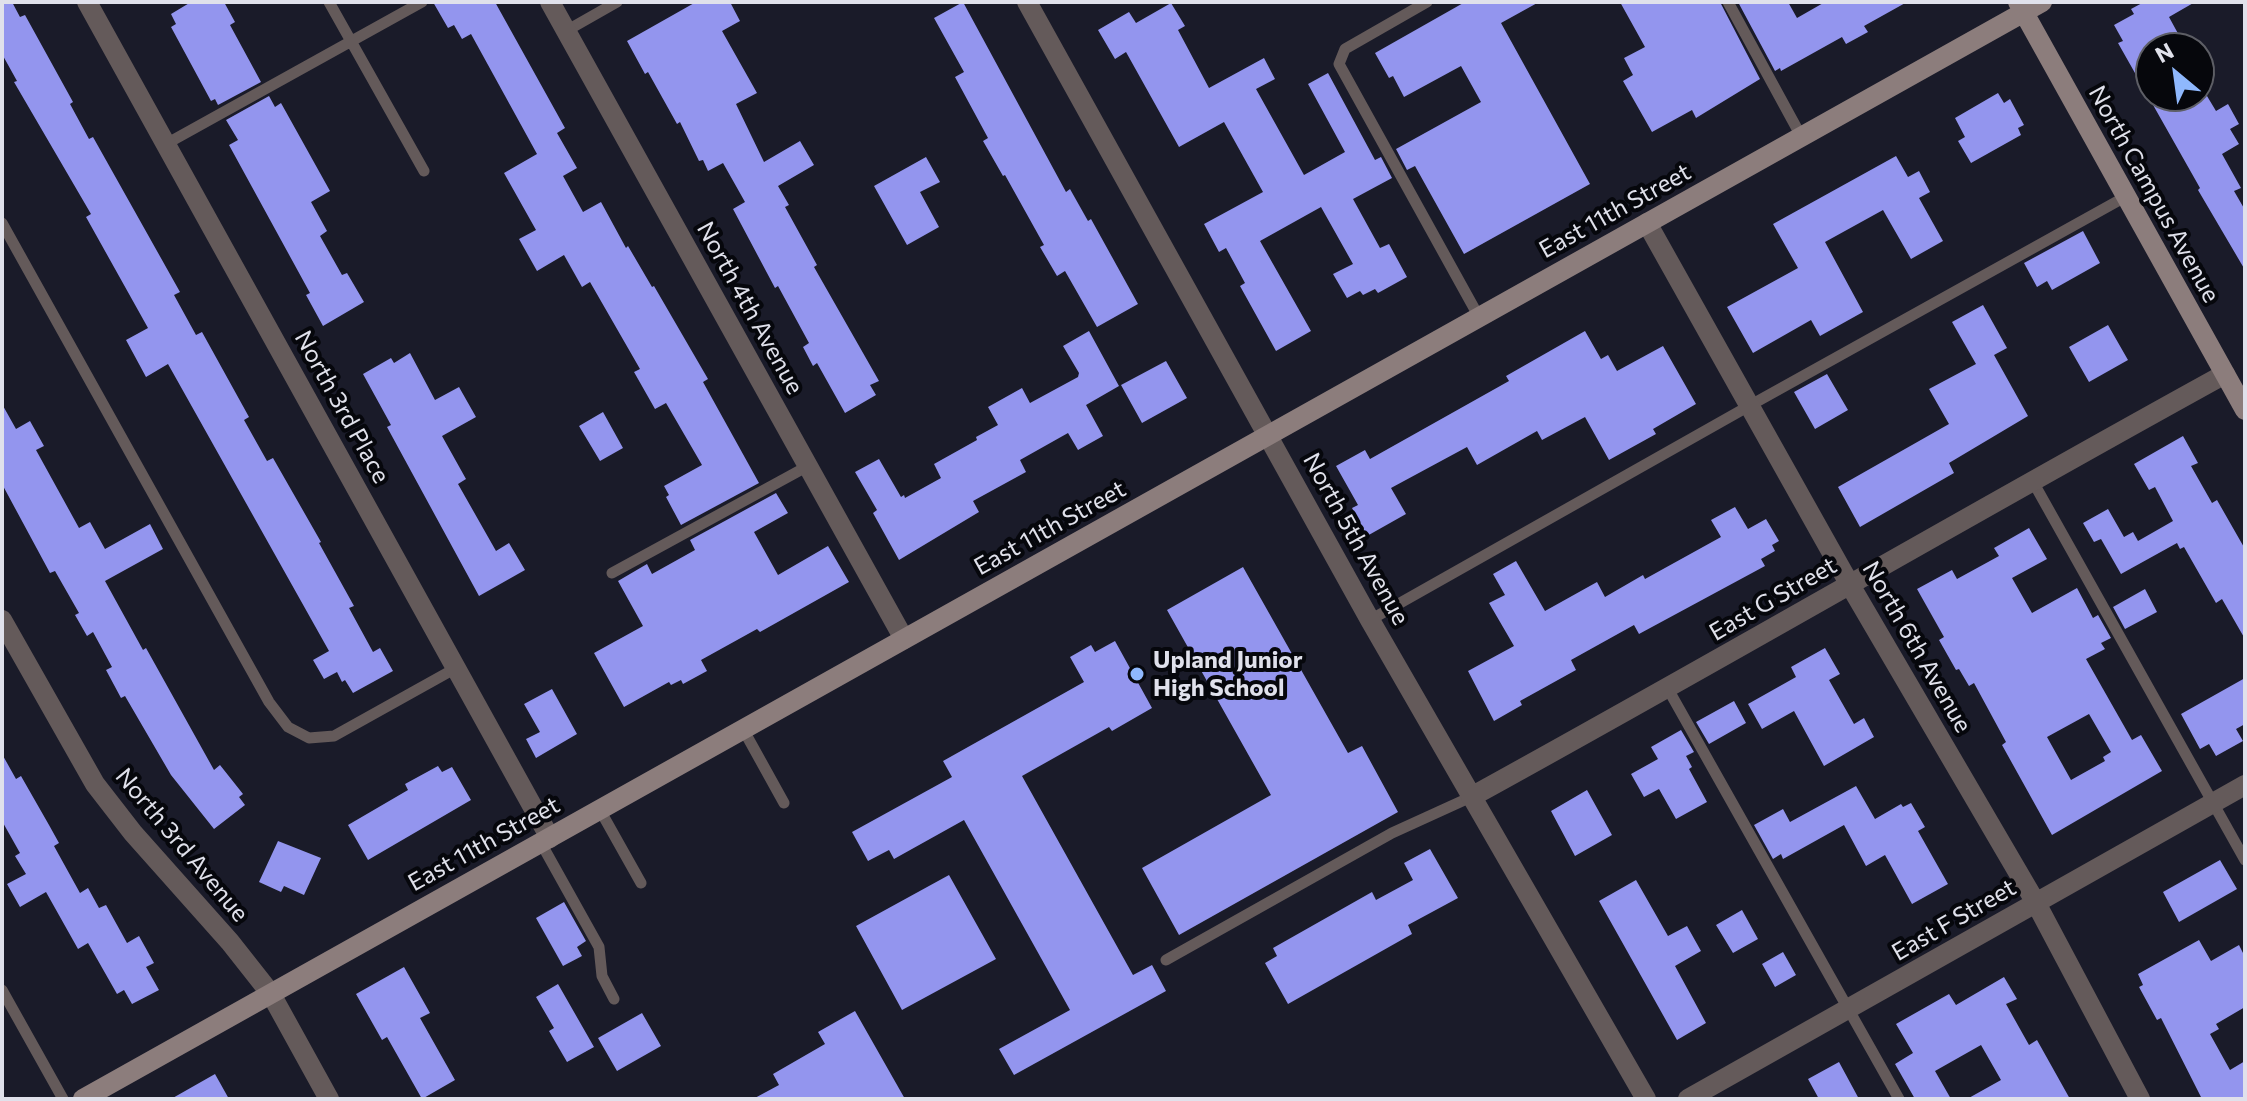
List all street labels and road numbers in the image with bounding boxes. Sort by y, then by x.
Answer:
street label: North Campus Avenue [2082,81,2226,307]
street label: East 11th Street [1534,158,1696,264]
street label: North 4th Avenue [691,217,809,399]
street label: North 3rd Place [288,326,396,488]
street label: North 5th Avenue [1297,448,1415,630]
street label: East 11th Street [969,475,1131,581]
street label: East G Street [1704,551,1842,647]
street label: North 6th Avenue [1856,556,1978,738]
street label: North 3rd Avenue [109,762,255,928]
street label: East 11th Street [403,791,565,897]
street label: East F Street [1887,873,2021,967]

